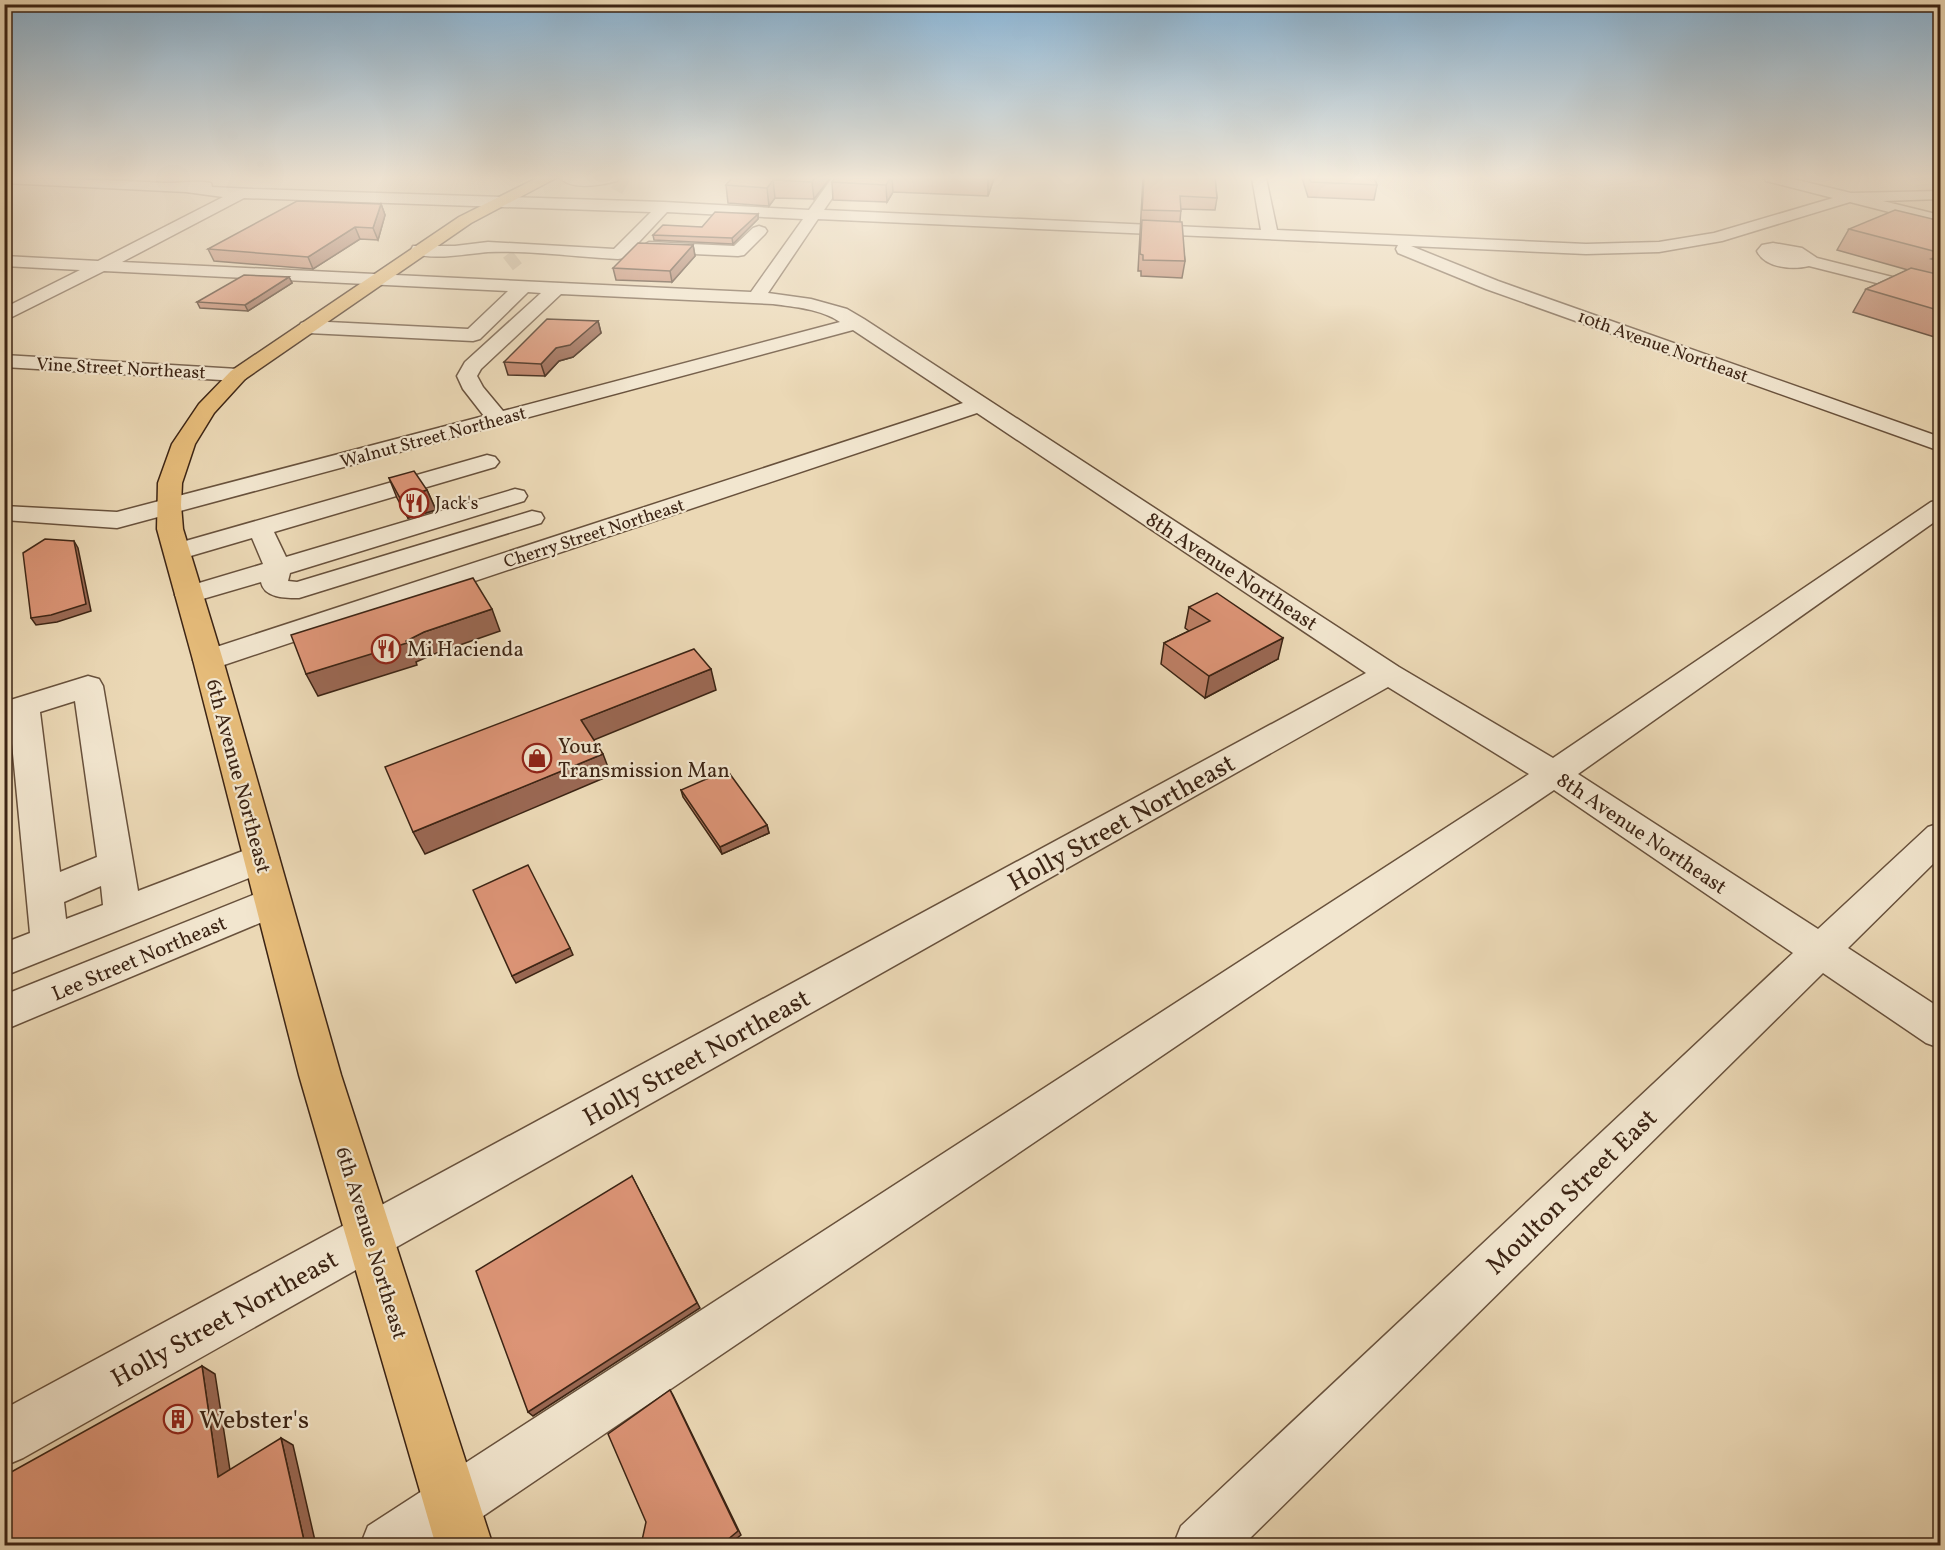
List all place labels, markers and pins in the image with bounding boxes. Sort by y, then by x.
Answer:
restaurant icon: Jack's [398,487,430,519]
place label: Jack's [435,492,479,517]
restaurant icon: Mi Hacienda [370,633,402,665]
place label: Mi Hacienda [407,636,524,665]
place label: Your Transmission Man [558,733,730,786]
shop icon: Your Transmission Man [521,742,553,774]
building icon: Webster's [162,1403,194,1435]
place label: Webster's [199,1403,309,1439]

